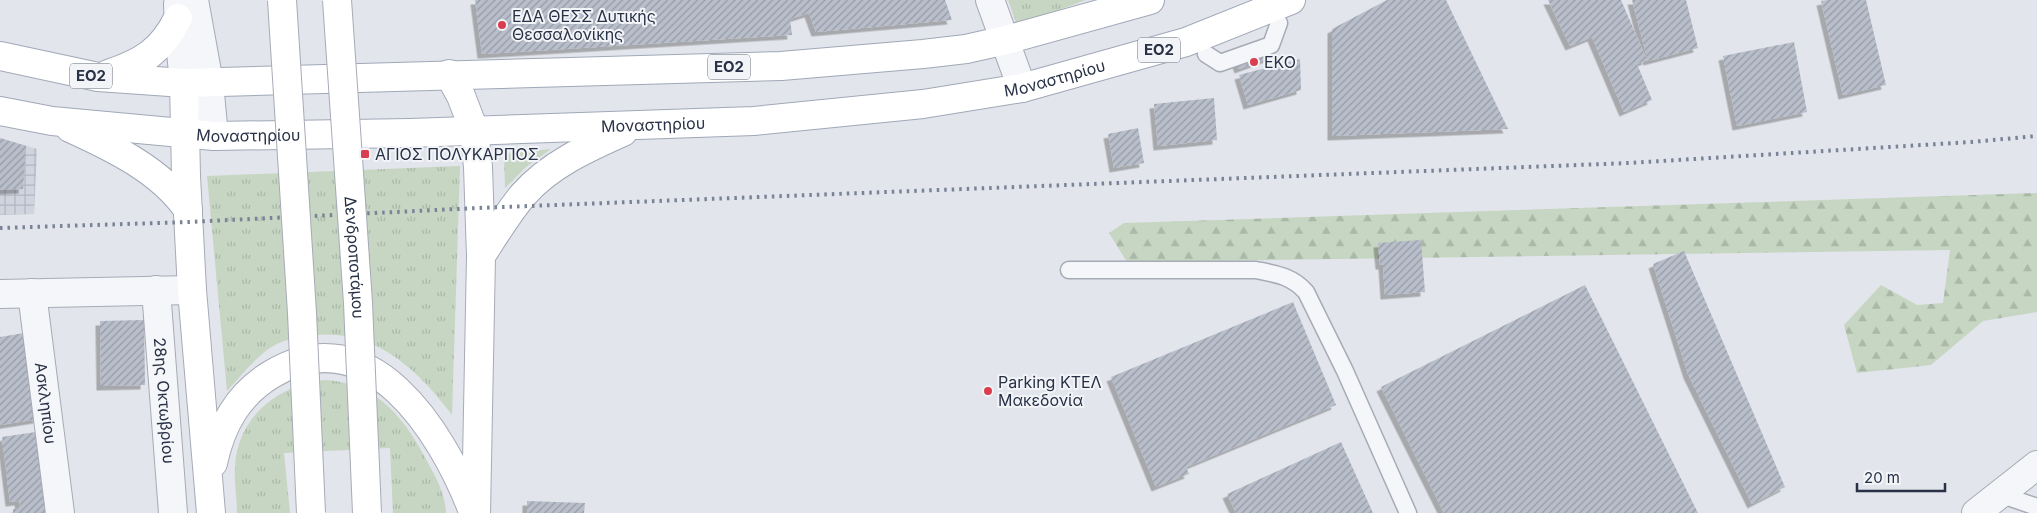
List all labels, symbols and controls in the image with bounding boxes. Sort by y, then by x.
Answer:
place label: ΕΔΑ ΘΕΣΣ Δυτικής Θεσσαλονίκης [512,6,656,44]
marker: ΕΔΑ ΘΕΣΣ Δυτικής Θεσσαλονίκης [496,19,508,31]
road number: ΕΟ2 [1138,38,1180,62]
place label: EKO [1264,52,1296,72]
road number: ΕΟ2 [708,54,750,80]
street label: Μοναστηρίου [1003,55,1108,101]
marker: EKO [1248,56,1260,68]
road number: ΕΟ2 [70,64,112,88]
street label: Μοναστηρίου [601,113,706,136]
street label: Μοναστηρίου [195,124,301,146]
place label: ΑΓΙΟΣ ΠΟΛΥΚΑΡΠΟΣ [375,144,539,164]
marker: ΑΓΙΟΣ ΠΟΛΥΚΑΡΠΟΣ [359,148,371,160]
street label: Δενδροποτάμου [341,195,369,319]
street label: 28ης Οκτωβρίου [150,337,179,465]
street label: Ασκληπίου [31,361,61,445]
place label: Parking ΚΤΕΛ Μακεδονία [998,372,1102,410]
marker: Parking ΚΤΕΛ Μακεδονία [982,385,994,397]
scale bar [1857,460,1944,492]
text: 20 m [1864,468,1900,487]

